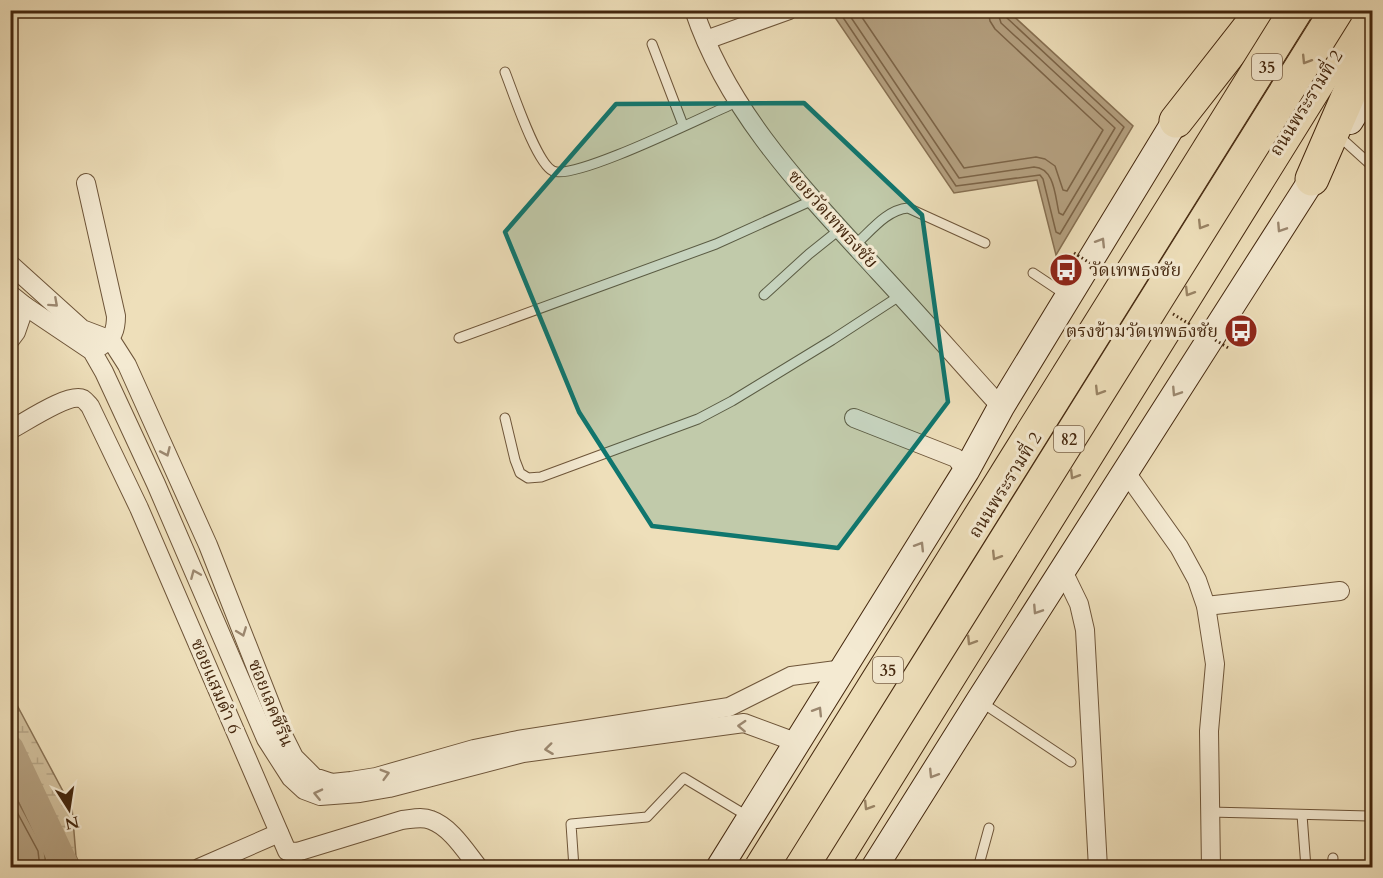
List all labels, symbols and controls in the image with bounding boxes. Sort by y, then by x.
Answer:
street label: ถนนพระรามที่ 2 [1262,44,1349,161]
road number: 35 [1252,54,1282,80]
one-way arrow [1301,54,1313,64]
street label: ซอยวัดเทพธงชัย [782,165,883,274]
one-way arrow [1199,219,1210,230]
one-way arrow [1276,222,1288,232]
one-way arrow [1094,238,1106,248]
bus stop icon: วัดเทพธงชัย [1048,252,1084,288]
place label: วัดเทพธงชัย [1089,258,1181,283]
one-way arrow [1184,286,1196,296]
one-way arrow [47,296,58,307]
bus stop icon: ตรงข้ามวัดเทพธงชัย [1223,313,1259,349]
place label: ตรงข้ามวัดเทพธงชัย [1066,319,1218,344]
one-way arrow [1095,384,1106,395]
one-way arrow [1171,386,1183,396]
street label: ถนนพระรามที่ 2 [961,426,1048,543]
road number: 82 [1054,426,1084,452]
one-way arrow [159,446,171,457]
one-way arrow [1071,469,1082,480]
one-way arrow [913,541,924,552]
one-way arrow [991,550,1003,560]
one-way arrow [190,570,202,581]
one-way arrow [1033,604,1045,614]
one-way arrow [235,626,248,637]
street label: ซอยแสมดำ 6 [184,635,247,738]
one-way arrow [967,635,979,645]
street label: ซอยเลคซีรีน [242,656,299,751]
road number: 35 [873,657,903,683]
one-way arrow [810,707,821,718]
one-way arrow [738,719,747,732]
one-way arrow [545,743,554,755]
one-way arrow [928,768,940,778]
one-way arrow [380,769,390,781]
north arrow [39,779,99,839]
one-way arrow [313,788,323,801]
one-way arrow [864,799,875,810]
text: N [63,810,81,835]

